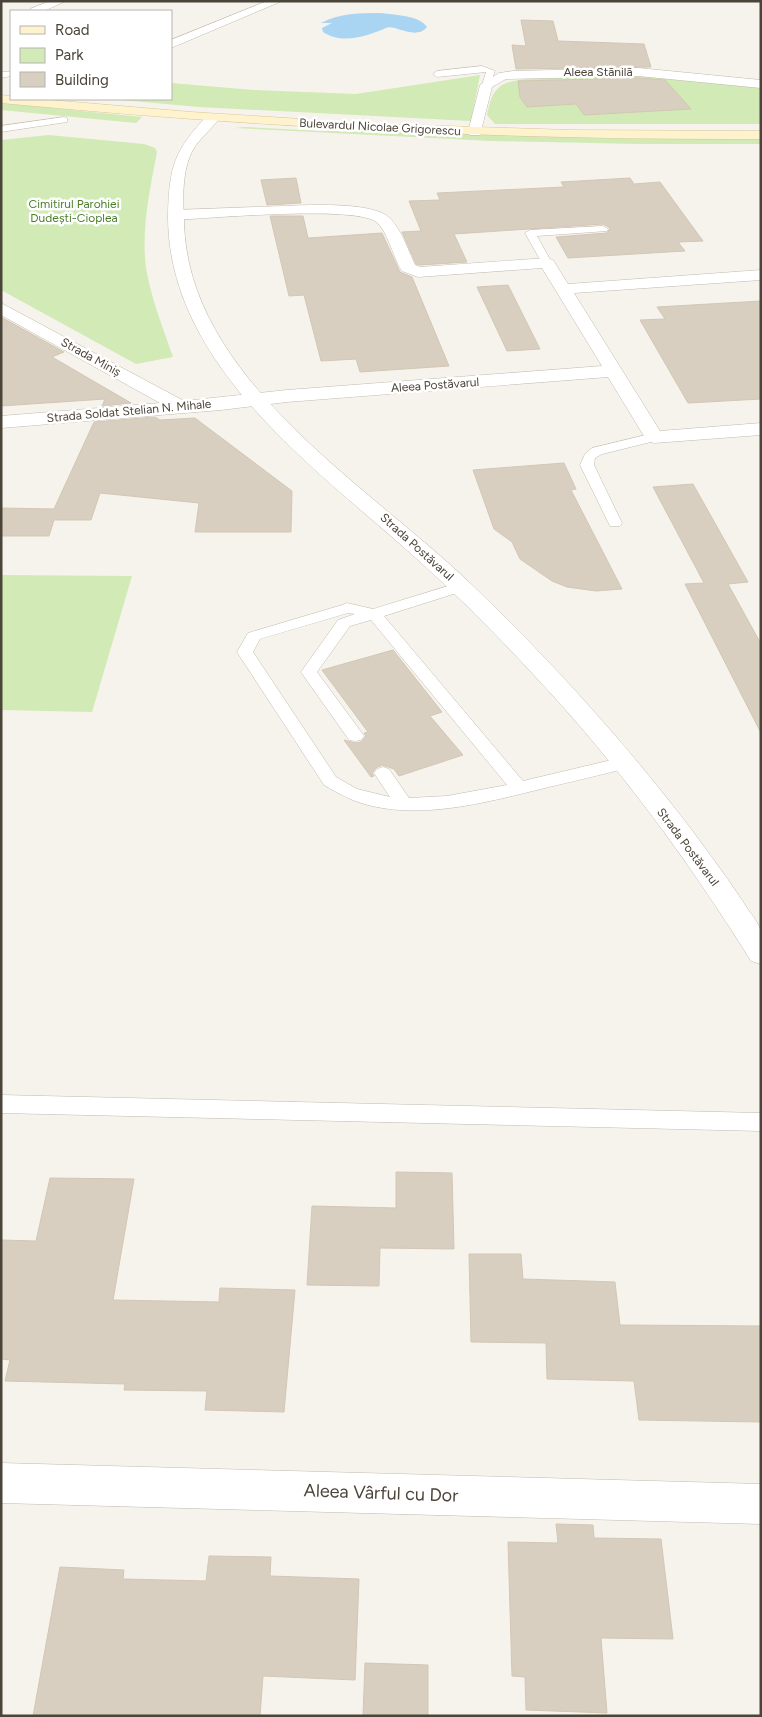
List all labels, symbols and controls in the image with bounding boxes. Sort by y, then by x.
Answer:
legend [10,10,172,100]
text: Road [55,21,90,39]
text: Park [55,46,84,64]
street label: Aleea Stănilă [563,65,633,79]
text: Building [55,71,109,89]
street label: Bulevardul Nicolae Grigorescu [299,116,461,138]
park label: Cimitirul Parohiei Dudești-Cioplea [29,197,119,225]
street label: Strada Miniș [59,335,124,379]
street label: Aleea Postăvarul [390,375,480,395]
street label: Strada Soldat Stelian N. Mihale [46,397,212,425]
street label: Strada Postăvarul [377,510,457,584]
street label: Strada Postăvarul [654,805,722,889]
street label: Aleea Vârful cu Dor [303,1479,459,1507]

